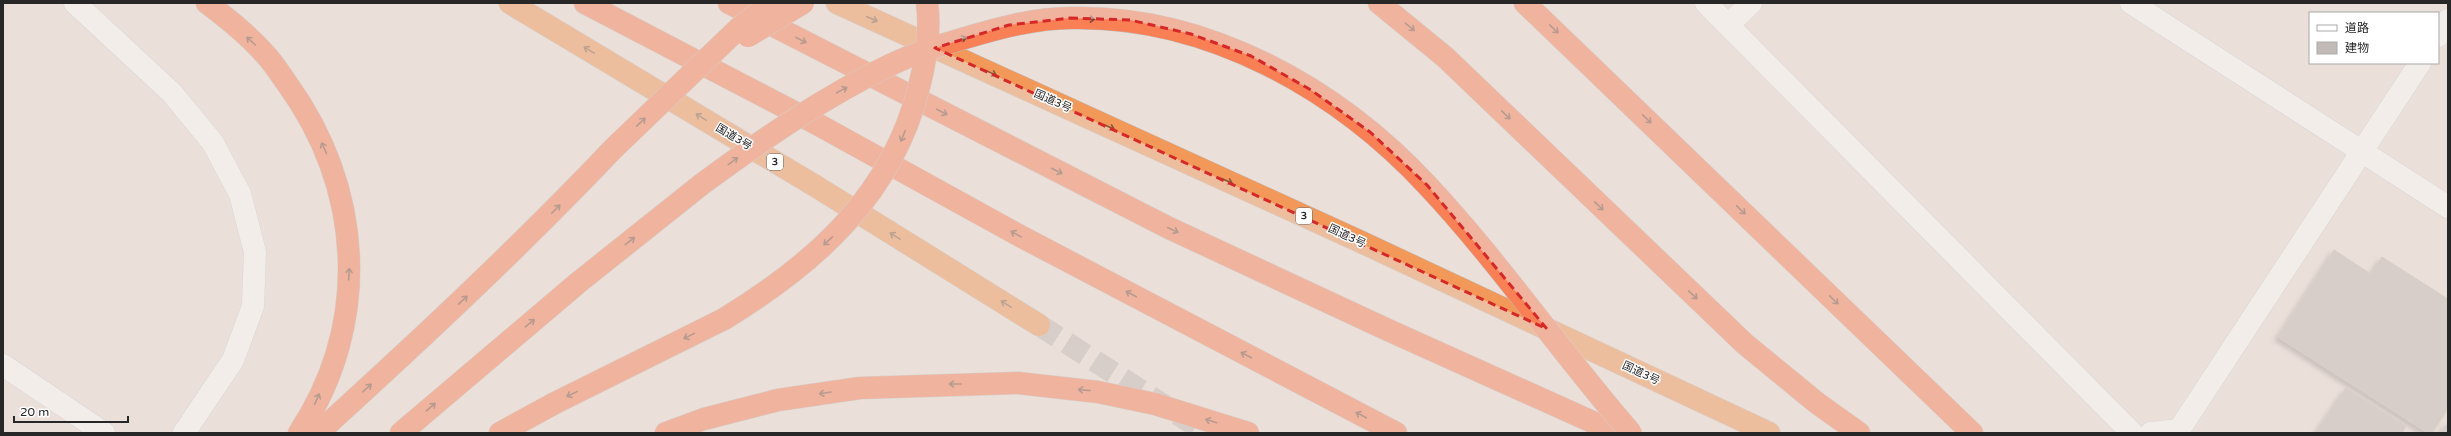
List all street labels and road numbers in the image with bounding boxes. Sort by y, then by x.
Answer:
street label: 国道3号 [1032,87,1074,115]
street label: 国道3号 [714,121,754,153]
road number: 3 [767,154,783,170]
road number: 3 [1296,208,1312,224]
street label: 国道3号 [1326,222,1368,250]
street label: 国道3号 [1620,359,1662,387]

